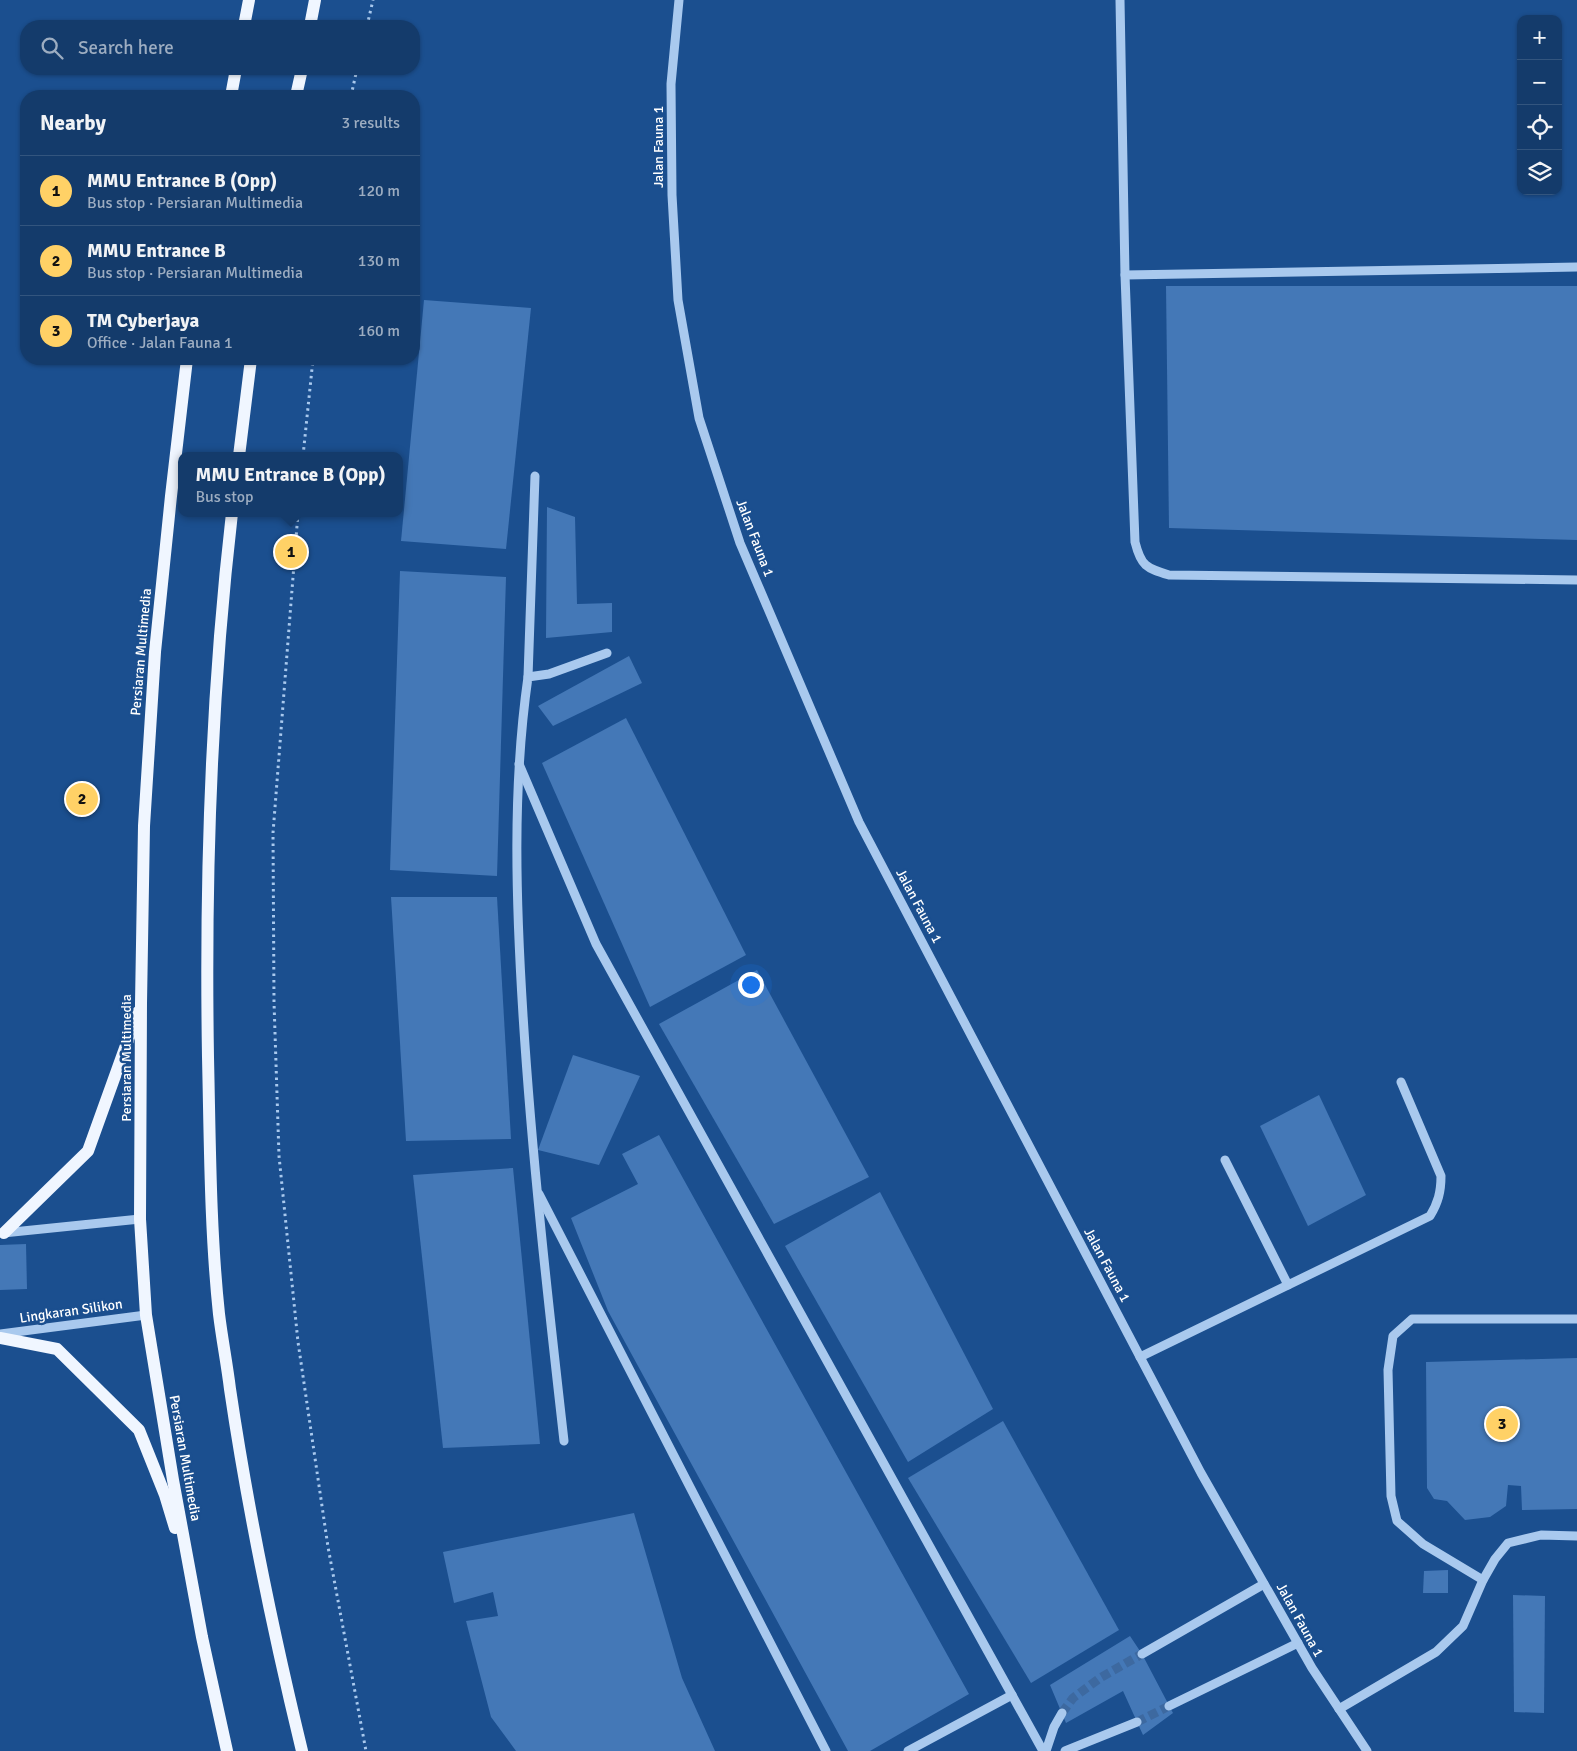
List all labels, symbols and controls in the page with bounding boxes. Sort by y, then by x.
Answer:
map controls [1517,15,1562,195]
button: + [1517,15,1562,60]
search box [20,20,420,75]
icon: search [38,34,66,62]
text: Search here [78,36,174,60]
button: − [1517,60,1562,105]
button: locate [1517,105,1562,150]
street label: Jalan Fauna 1 [650,106,667,188]
text: Nearby [40,110,106,136]
text: 3 results [341,113,400,133]
button: layers [1517,150,1562,195]
text: MMU Entrance B (Opp) [87,169,277,193]
text: 1 [52,181,60,201]
text: 120 m [358,181,400,201]
text: Bus stop · Persiaran Multimedia [87,193,303,213]
text: MMU Entrance B [87,239,226,263]
text: 2 [52,251,60,271]
text: 130 m [358,251,400,271]
text: Bus stop · Persiaran Multimedia [87,263,303,283]
text: TM Cyberjaya [87,309,199,333]
text: 3 [52,321,60,341]
text: 160 m [358,321,400,341]
text: Office · Jalan Fauna 1 [87,333,233,353]
popup [178,452,403,517]
text: MMU Entrance B (Opp) [195,463,386,487]
text: Bus stop [195,487,254,507]
street label: Jalan Fauna 1 [732,497,778,579]
pin: 1 [275,533,307,571]
street label: Persiaran Multimedia [127,588,155,716]
pin: 2 [66,780,98,818]
street label: Jalan Fauna 1 [892,866,946,946]
your location [738,972,764,998]
street label: Persiaran Multimedia [118,994,135,1122]
street label: Jalan Fauna 1 [1080,1225,1134,1305]
street label: Lingkaran Silikon [18,1295,124,1327]
street label: Persiaran Multimedia [166,1394,204,1522]
pin: 3 [1486,1405,1518,1443]
street label: Jalan Fauna 1 [1273,1580,1327,1660]

